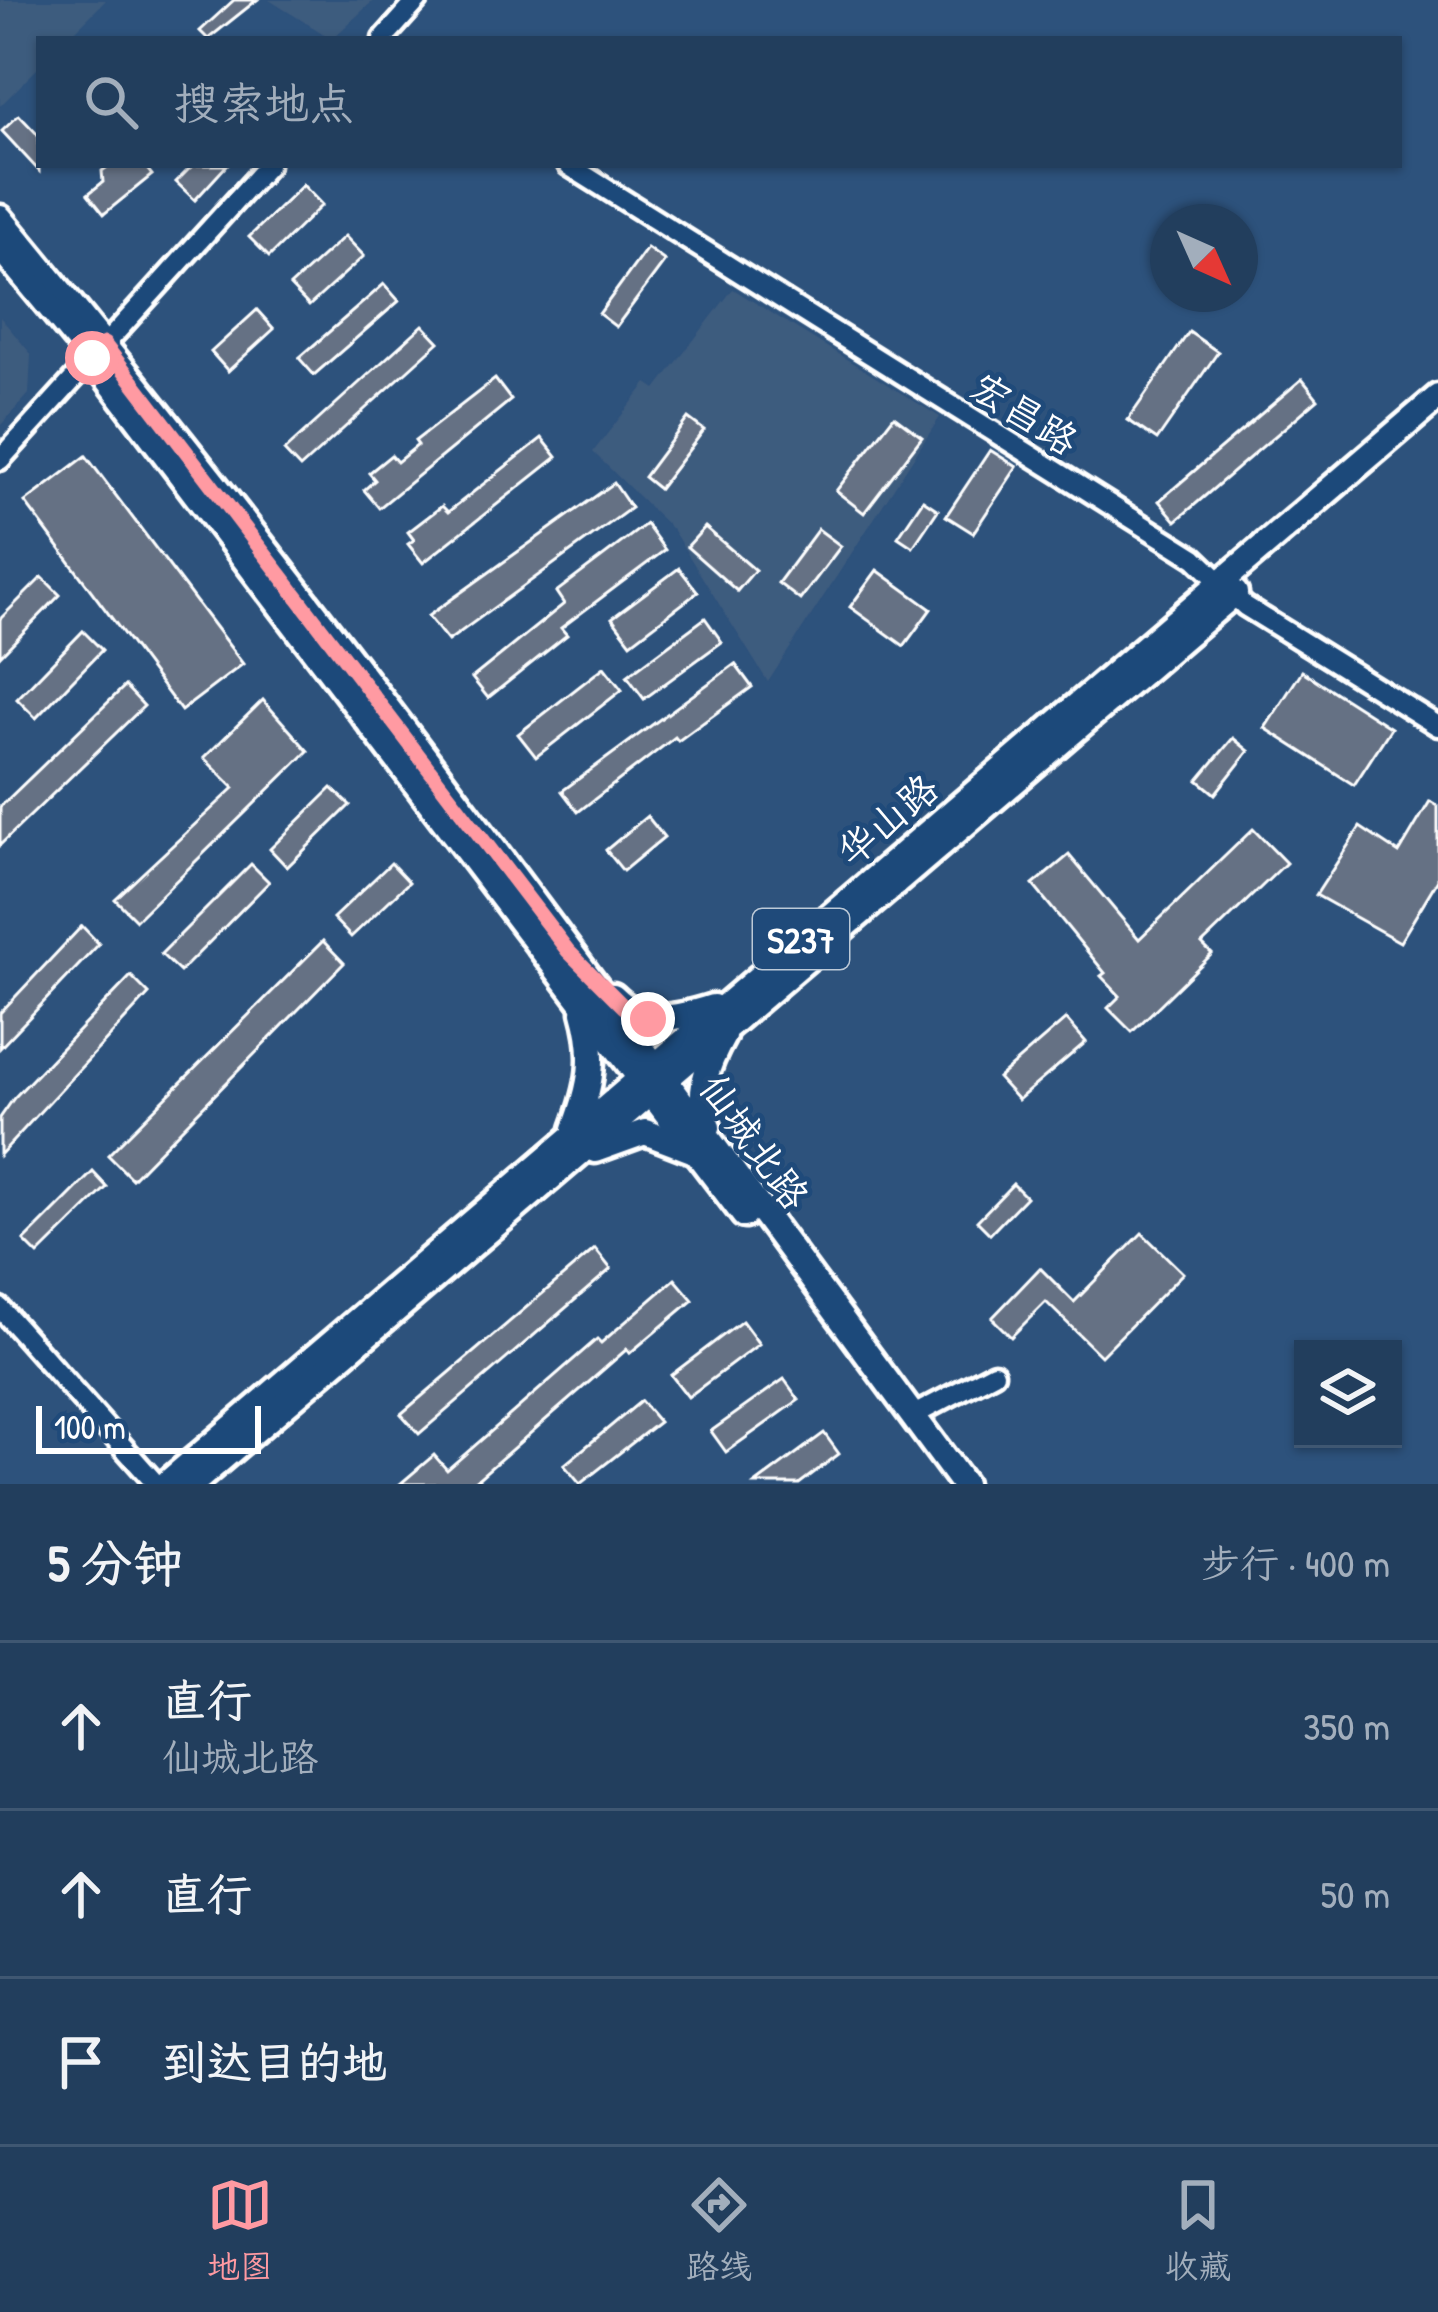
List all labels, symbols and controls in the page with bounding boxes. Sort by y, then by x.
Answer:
search box [36,36,1402,168]
icon: search [78,69,144,135]
text: 搜索地点 [174,72,354,133]
north arrow [1150,204,1258,312]
route start [65,331,119,385]
street label: 宏昌路 [961,360,1089,466]
street label: 华山路 [825,761,949,877]
road number: S237 [753,909,849,969]
route end [621,992,675,1046]
street label: 仙城北路 [688,1062,822,1220]
map controls [1294,1340,1402,1448]
button: layers [1294,1340,1402,1448]
scale bar [36,1400,261,1453]
text: 100 m [54,1405,126,1449]
text: 5 分钟 [48,1528,183,1597]
text: 步行 · 400 m [1201,1536,1390,1589]
text: 直行 [162,1669,252,1730]
icon: ahead [48,1693,114,1759]
text: 350 m [1303,1699,1390,1752]
text: 仙城北路 [162,1730,318,1783]
icon: ahead [48,1861,114,1927]
text: 直行 [162,1863,252,1924]
text: 50 m [1321,1867,1390,1920]
icon: arrive [48,2029,114,2095]
text: 到达目的地 [162,2031,387,2092]
tab: 地图 [207,2172,273,2288]
tab: 路线 [686,2172,752,2288]
tab: 收藏 [1165,2172,1231,2288]

